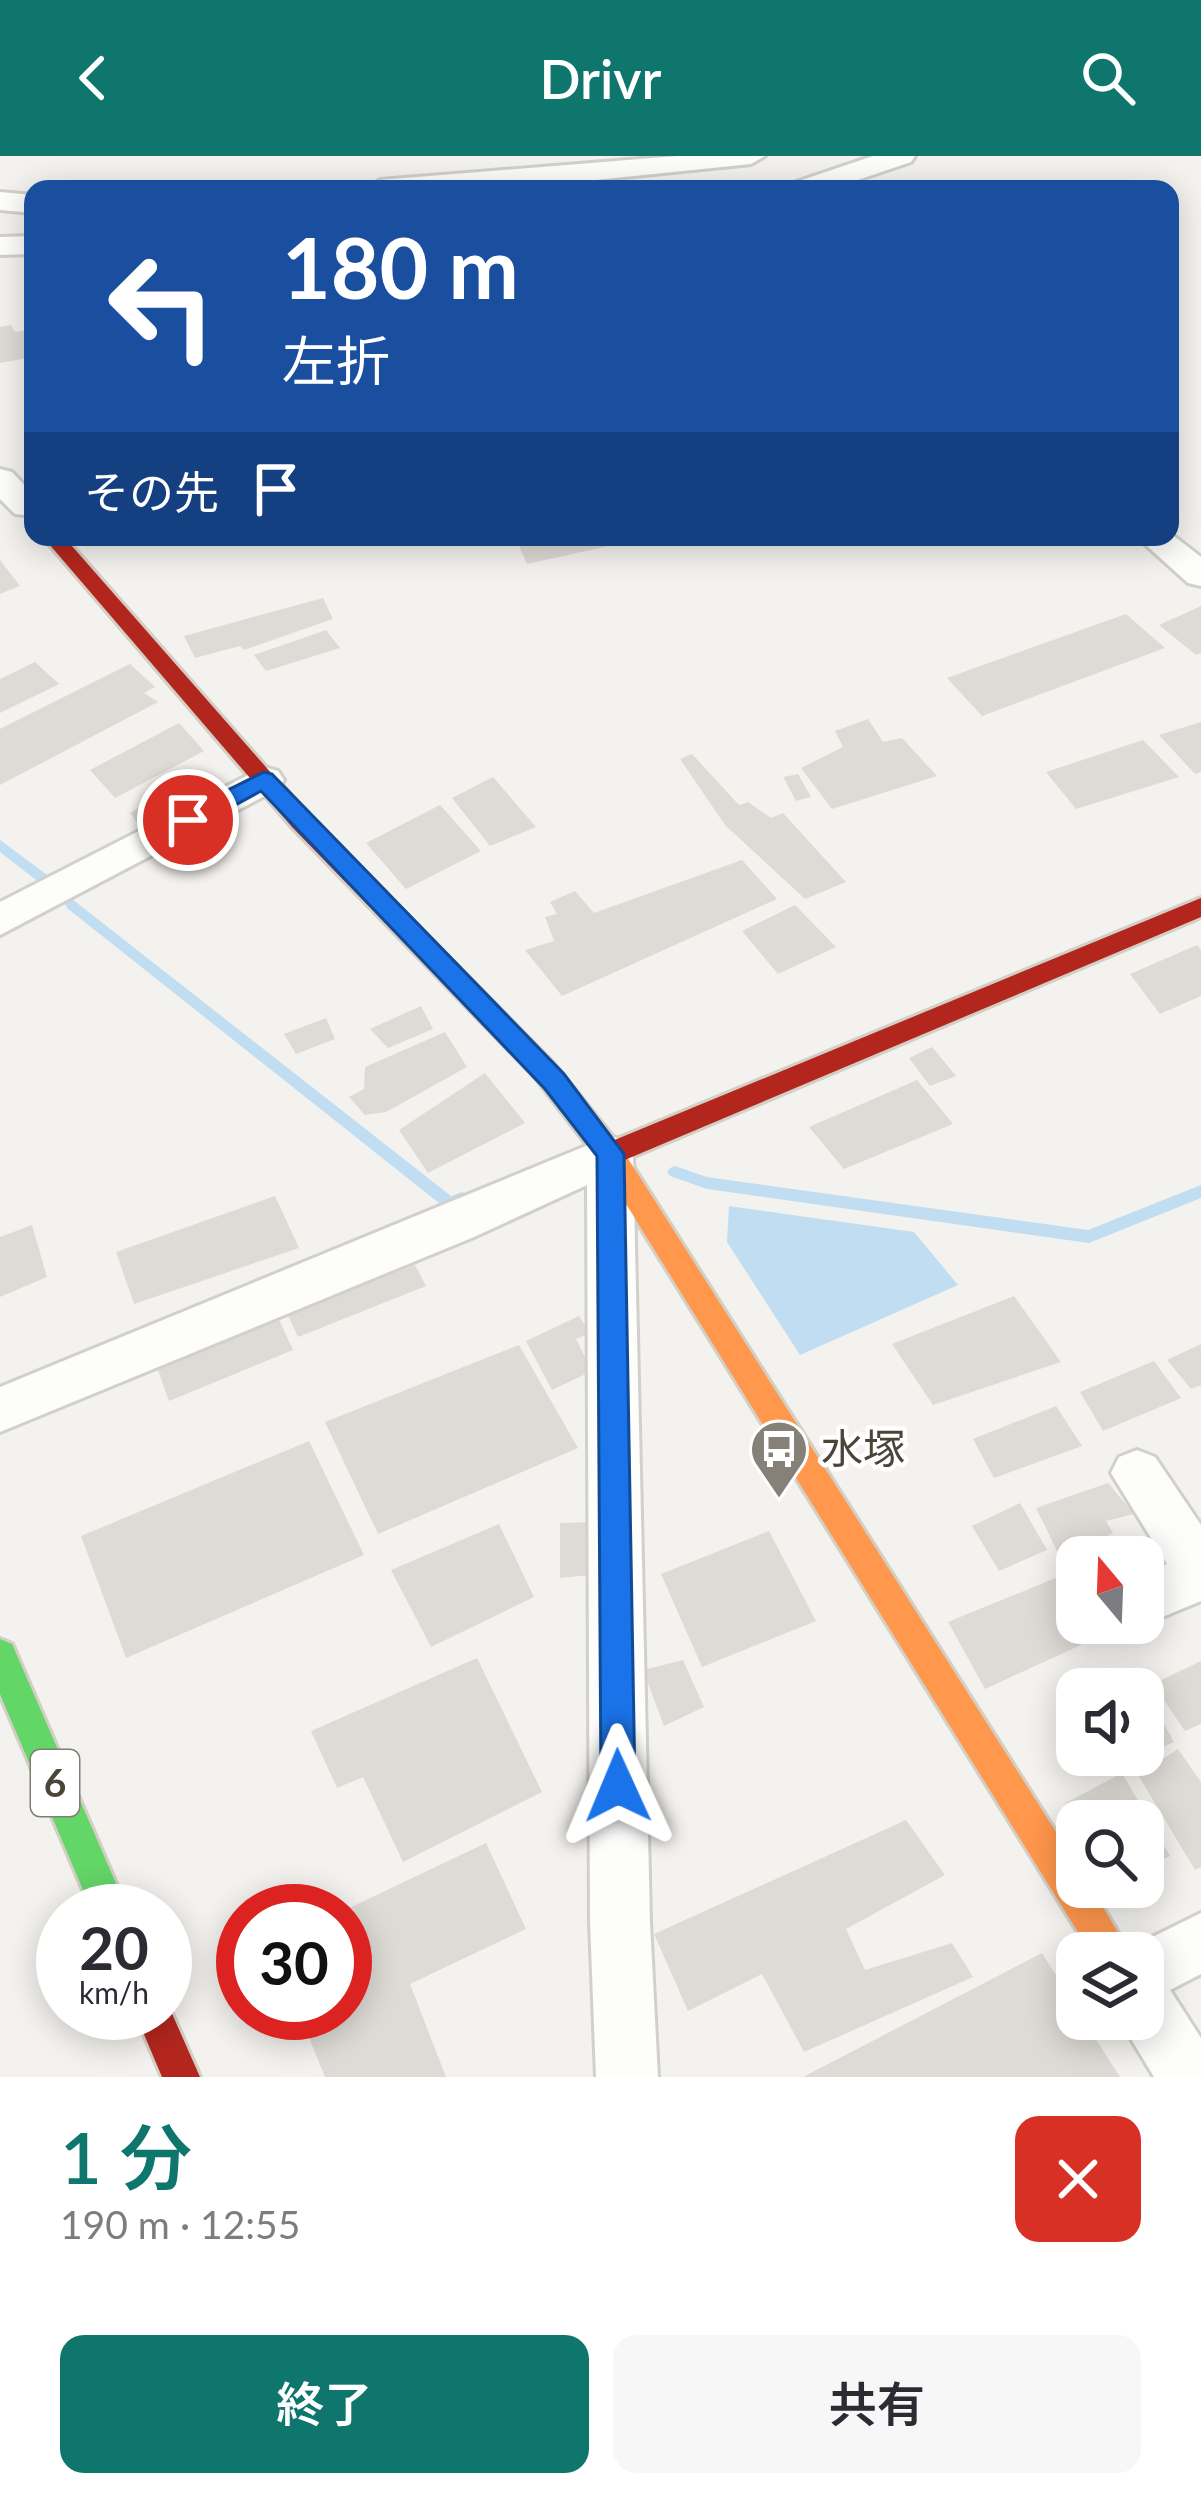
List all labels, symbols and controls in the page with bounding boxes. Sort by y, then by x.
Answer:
icon: back [60,45,126,111]
icon: search [1075,45,1141,111]
text: Drivr [540,46,662,111]
text: 180 m [282,216,519,317]
icon: left [84,228,240,384]
text: 左折 [282,328,390,393]
icon: arrive [243,456,309,522]
text: その先 [84,465,219,519]
pin [137,769,239,871]
icon: arrive [155,787,221,853]
bus stop icon: 水塚 [748,1418,810,1500]
place label: 水塚 [821,1423,905,1473]
north arrow [1056,1536,1164,1644]
map controls [1056,1536,1164,2040]
button: sound [1056,1668,1164,1776]
position arrow [555,1723,681,1849]
road number: 6 [31,1750,79,1816]
button: search [1056,1800,1164,1908]
speed limit sign: 30 [216,1884,372,2040]
text: 20 [79,1911,149,1983]
button: layers [1056,1932,1164,2040]
text: km/h [79,1974,149,2010]
text: 1 分 [60,2113,192,2199]
button: close [1015,2116,1141,2242]
text: 190 m · 12:55 [60,2201,300,2247]
button: 終了 [60,2335,589,2473]
button: 共有 [613,2335,1141,2473]

